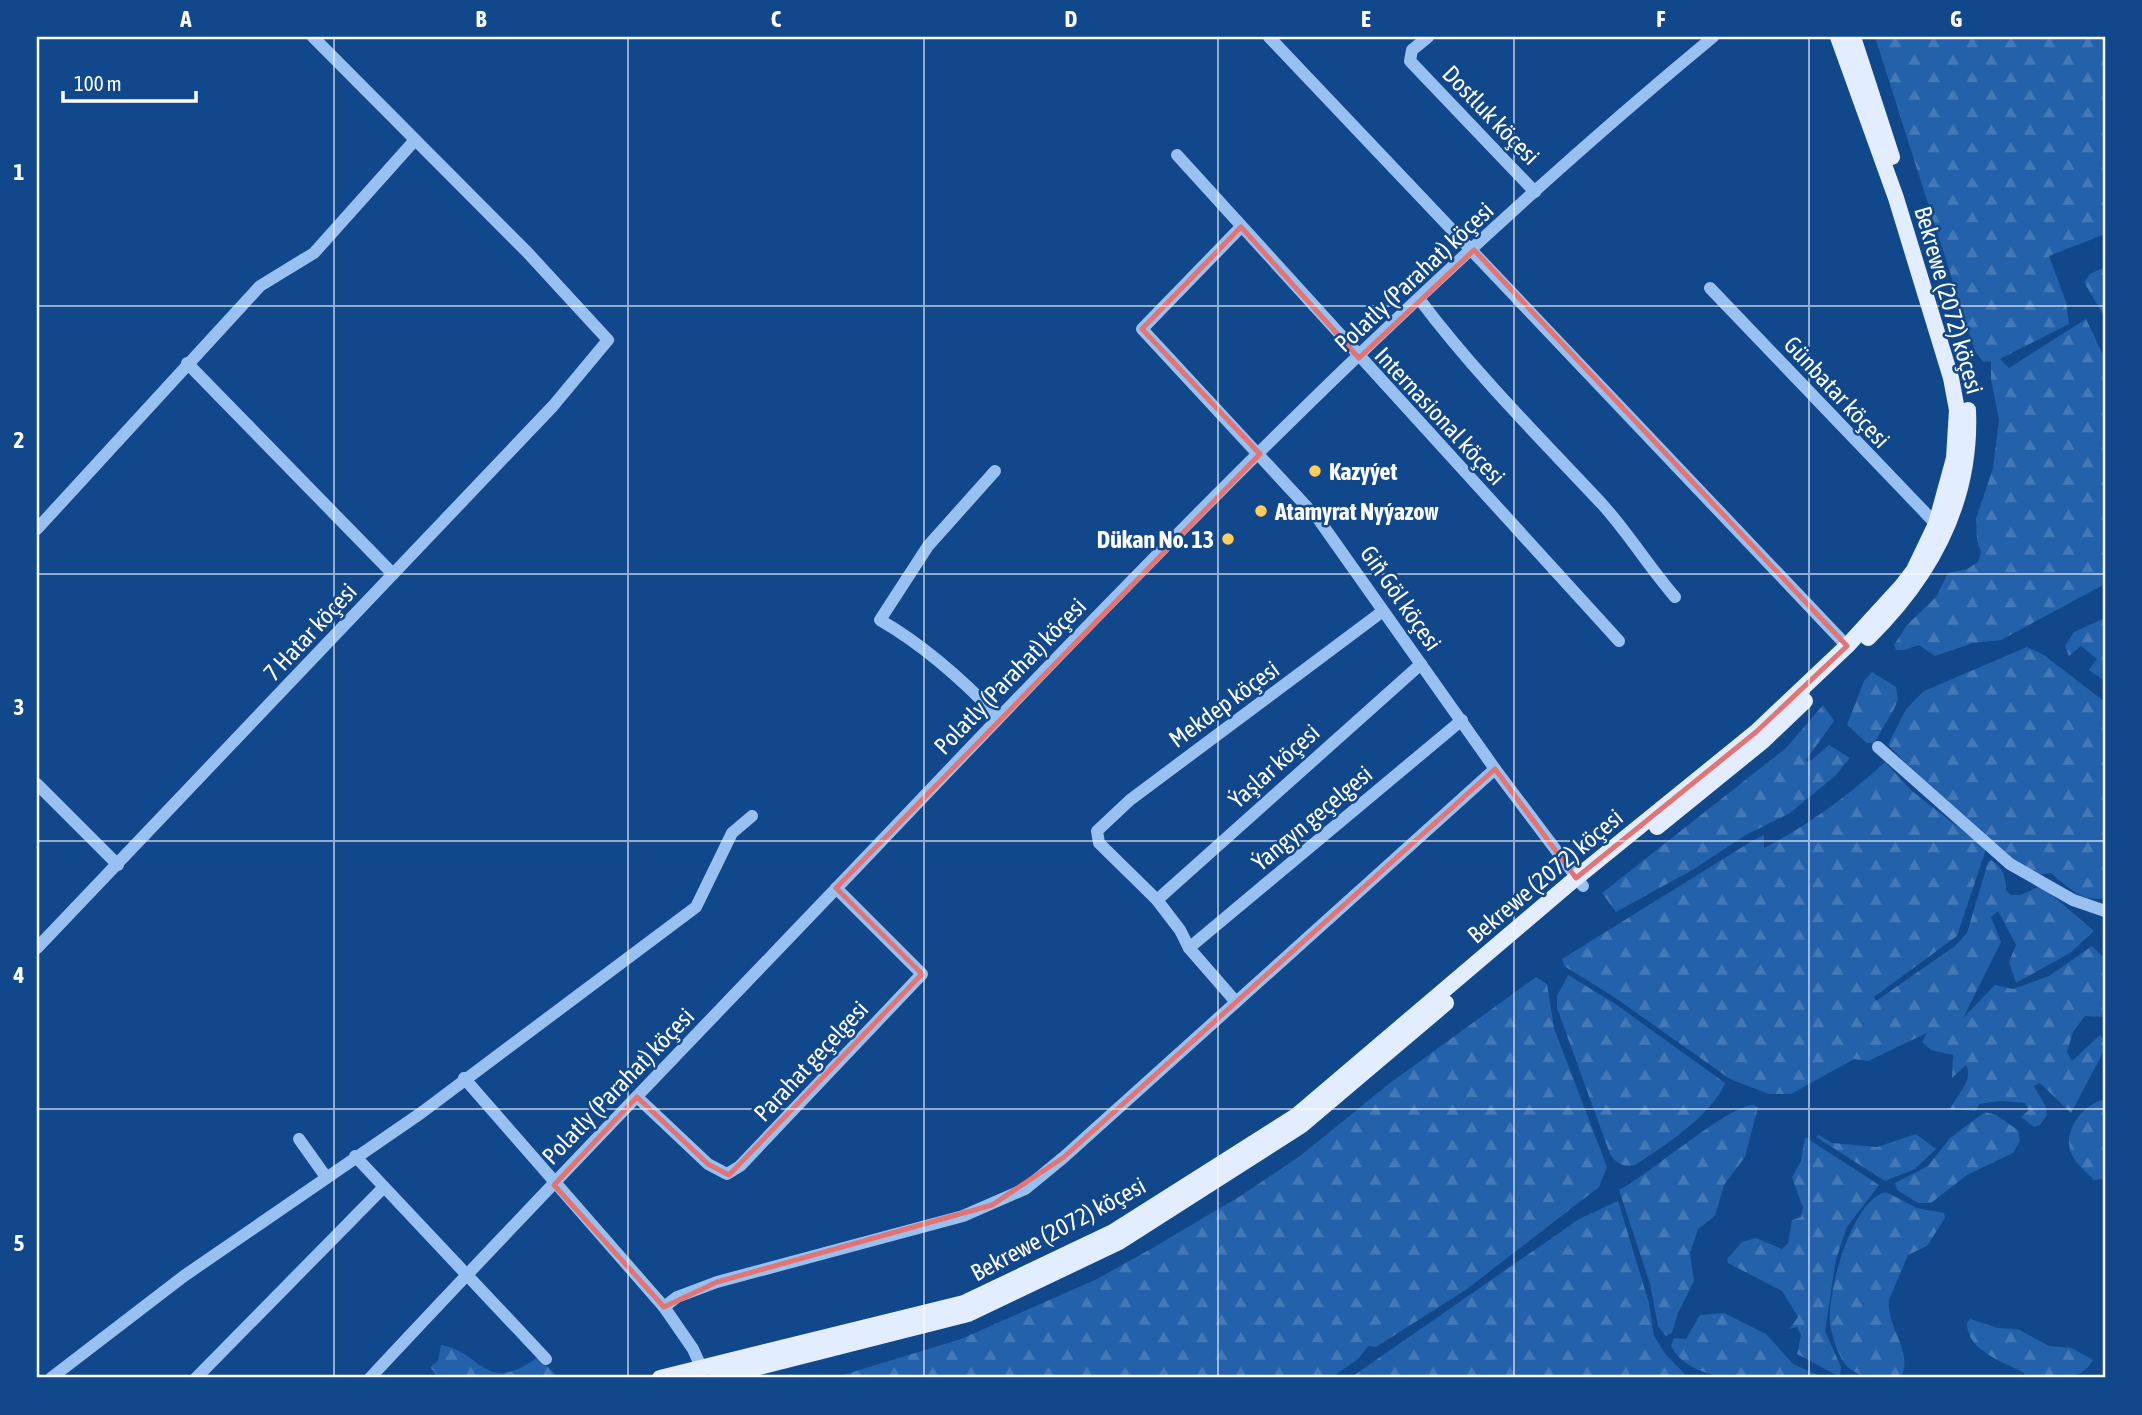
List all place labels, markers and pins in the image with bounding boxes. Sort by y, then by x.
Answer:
place label: Kazyýet [1329,458,1398,485]
marker: Kazyýet [1307,463,1323,479]
place label: Atamyrat Nyýazow [1274,498,1439,525]
marker: Atamyrat Nyýazow [1253,503,1269,519]
place label: Dükan No. 13 [1097,526,1214,553]
marker: Dükan No. 13 [1220,531,1236,547]

